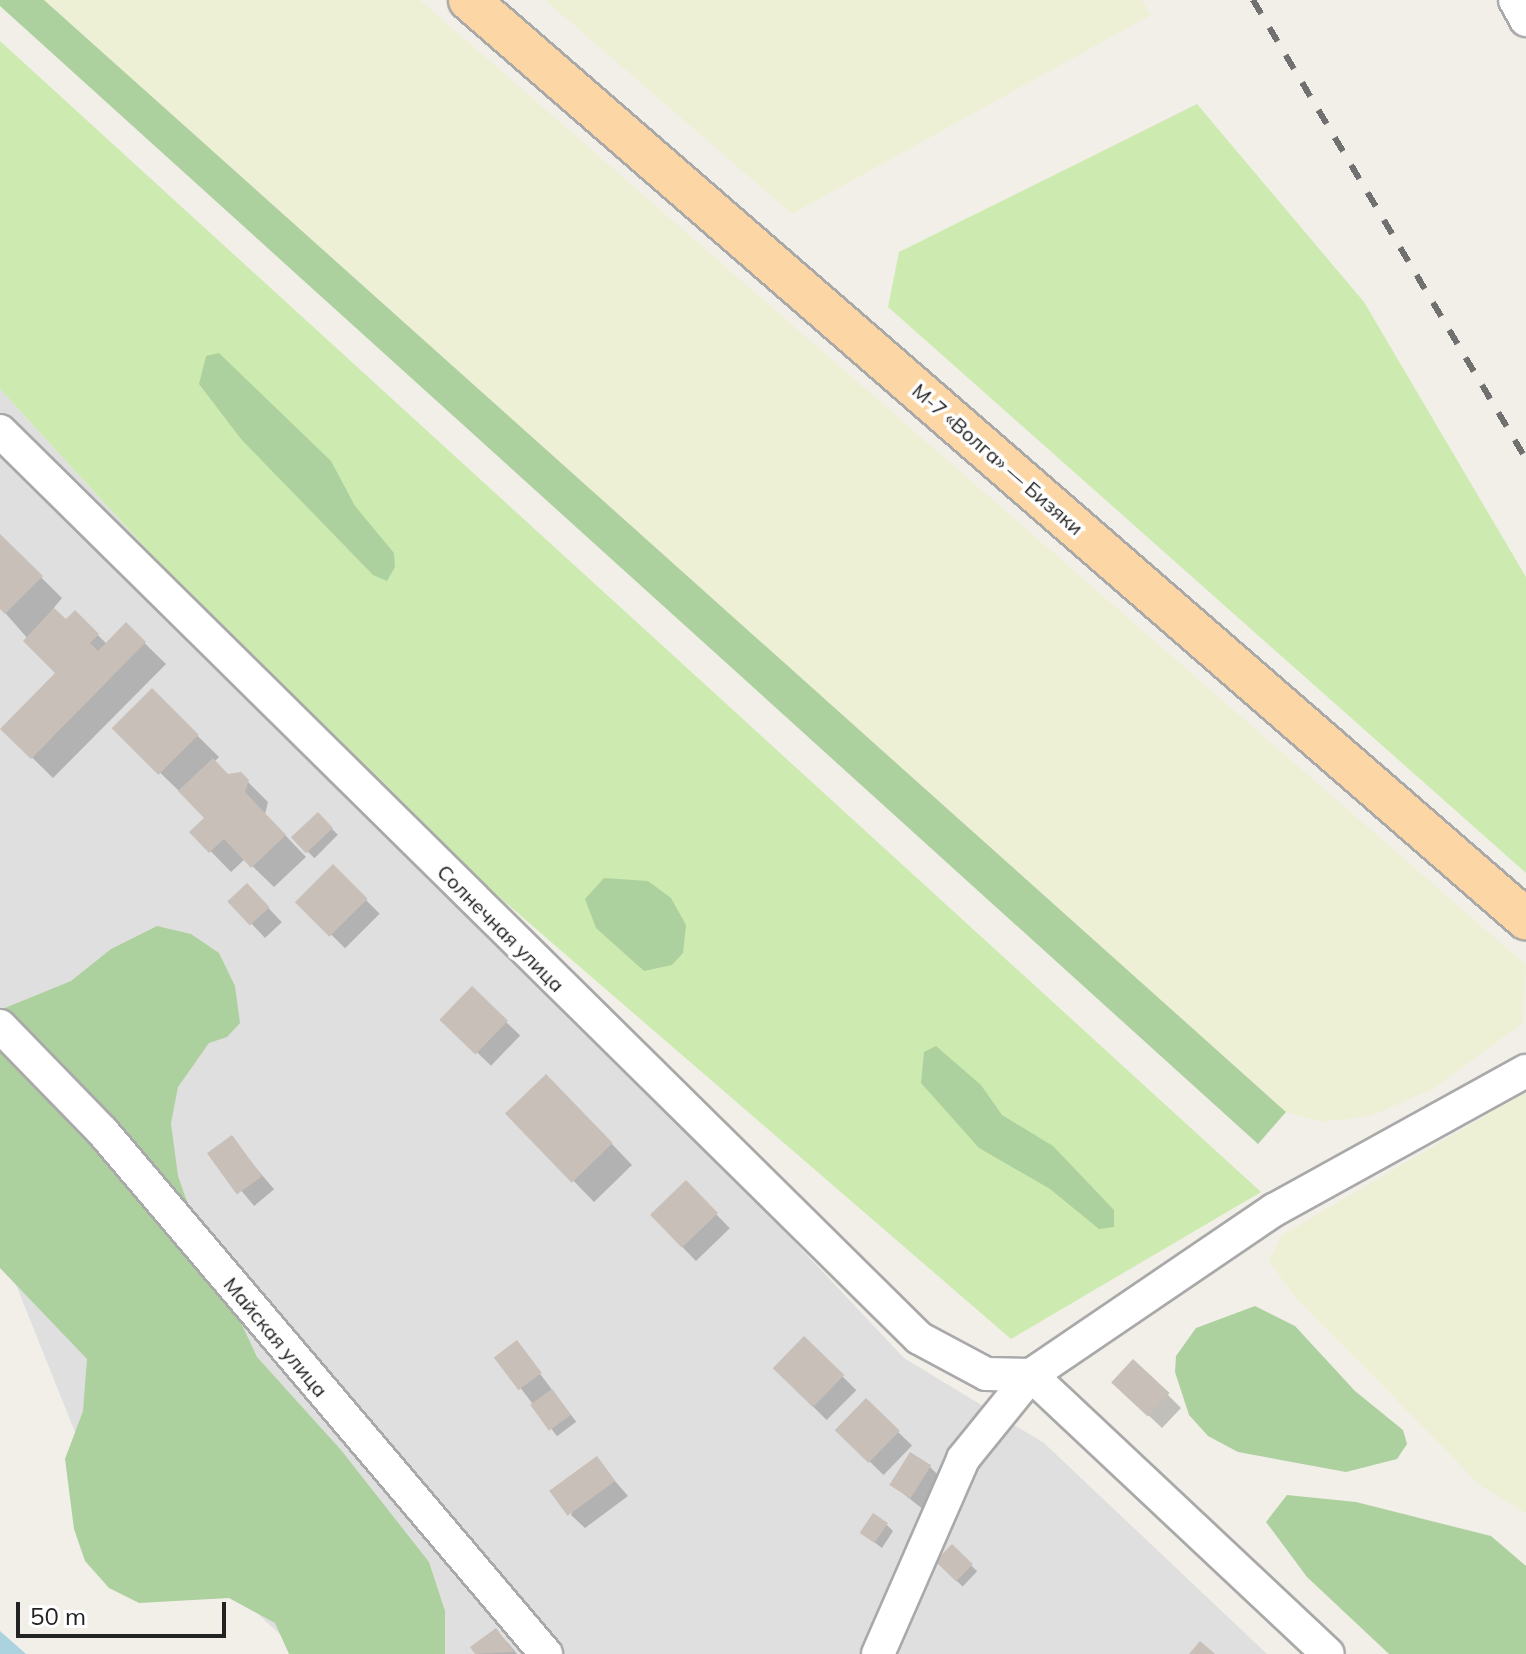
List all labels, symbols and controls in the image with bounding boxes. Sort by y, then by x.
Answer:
street label: М-7 «Волга» — Бизяки [908,378,1088,540]
street label: Солнечная улица [433,860,569,996]
street label: Майская улица [219,1272,333,1402]
scale bar [20,1586,230,1636]
text: 50 m [30,1601,86,1631]

